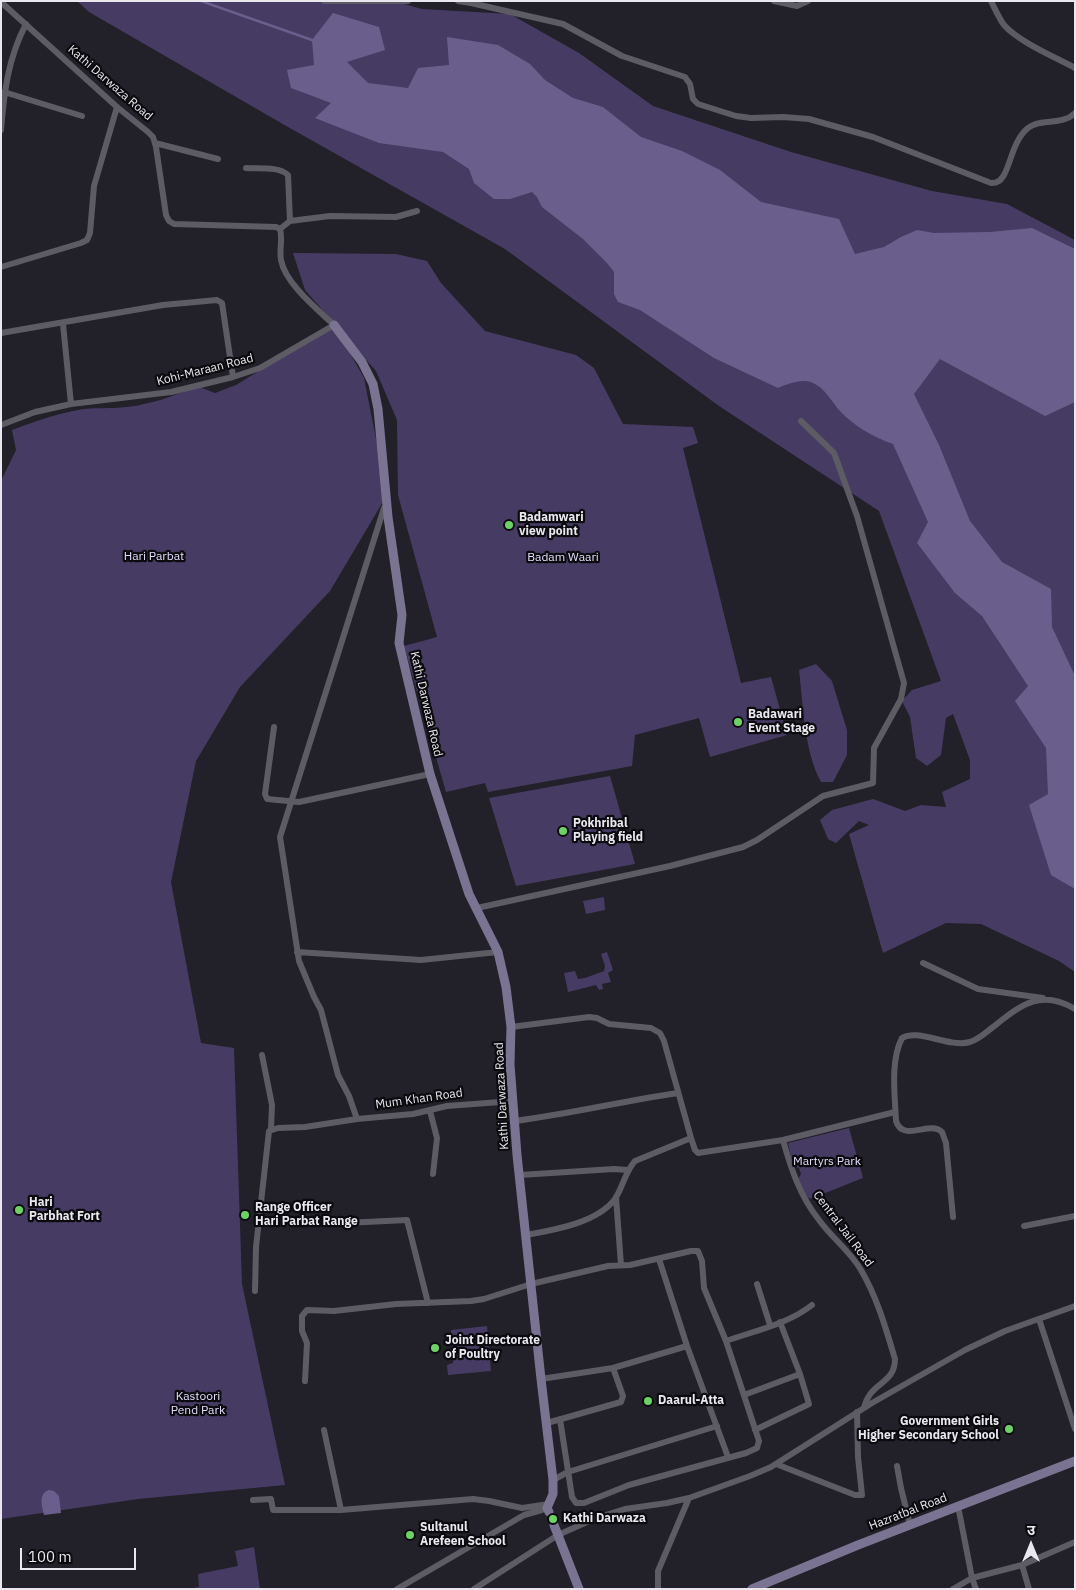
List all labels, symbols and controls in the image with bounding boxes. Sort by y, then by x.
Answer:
street label: Kathi Darwaza Road [65,42,155,124]
street label: Kohi-Maraan Road [155,351,255,389]
place label: Badamwari view point [519,511,584,539]
marker: Badamwari view point [503,519,515,531]
park label: Hari Parbat [124,550,184,564]
park label: Badam Waari [527,551,599,565]
street label: Kathi Darwaza Road [407,650,445,758]
place label: Badawari Event Stage [748,708,815,736]
marker: Badawari Event Stage [732,716,744,728]
place label: Pokhribal Playing field [573,817,643,845]
marker: Pokhribal Playing field [557,825,569,837]
street label: Kathi Darwaza Road [492,1042,512,1150]
street label: Mum Khan Road [374,1086,464,1112]
park label: Martyrs Park [793,1155,861,1169]
street label: Central Jail Road [810,1188,876,1270]
place label: Hari Parbhat Fort [29,1196,100,1224]
place label: Range Officer Hari Parbat Range [255,1201,358,1229]
marker: Hari Parbhat Fort [13,1204,25,1216]
marker: Range Officer Hari Parbat Range [239,1209,251,1221]
place label: Joint Directorate of Poultry [445,1334,540,1362]
marker: Joint Directorate of Poultry [429,1342,441,1354]
park label: Kastoori Pend Park [171,1390,225,1418]
place label: Daarul-Atta [658,1394,724,1408]
marker: Daarul-Atta [642,1395,654,1407]
place label: Government Girls Higher Secondary School [858,1415,999,1443]
marker: Government Girls Higher Secondary School [1003,1423,1015,1435]
street label: Hazratbal Road [867,1490,949,1534]
place label: Kathi Darwaza [563,1512,646,1526]
marker: Kathi Darwaza [547,1513,559,1525]
north arrow [1006,1520,1056,1570]
place label: Sultanul Arefeen School [420,1521,506,1549]
text: उ [1027,1521,1035,1539]
marker: Sultanul Arefeen School [404,1529,416,1541]
scale bar [22,1538,139,1570]
text: 100 m [28,1547,72,1566]

